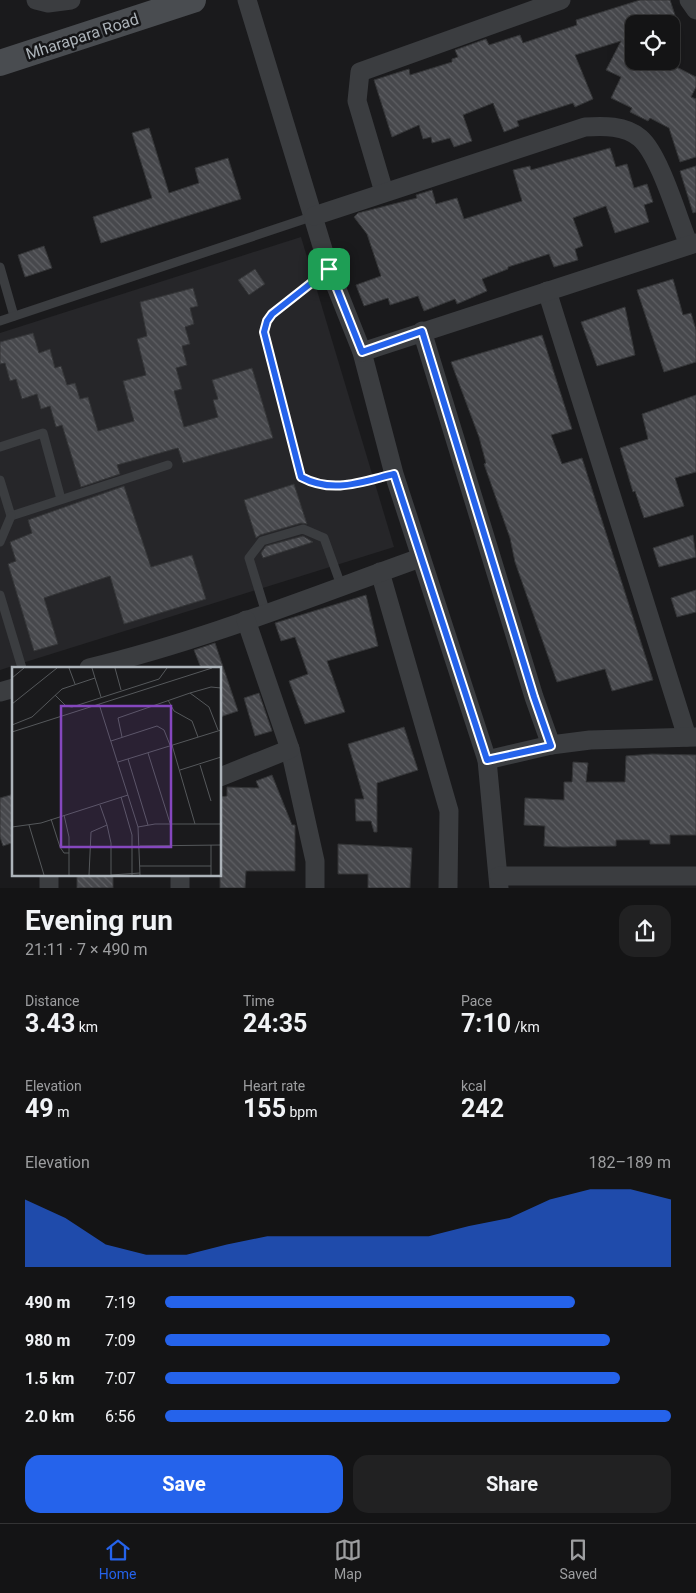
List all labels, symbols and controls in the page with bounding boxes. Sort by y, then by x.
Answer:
street label: Mharapara Road [23,9,141,64]
map controls [625,15,680,70]
button: locate [625,15,680,70]
pin [308,248,350,290]
icon: arrive [315,255,343,283]
inset map [12,667,221,876]
text: Evening run [25,904,173,937]
button: share [619,905,671,957]
text: 21:11 · 7 × 490 m [25,940,147,959]
text: Distance [25,993,80,1009]
text: Time [243,993,274,1009]
text: Pace [461,993,492,1009]
text: 3.43 [25,1009,75,1038]
text: 24:35 [243,1009,307,1038]
text: 7:10 [461,1009,511,1038]
text: km [75,1019,98,1035]
text: /km [511,1019,540,1035]
text: Elevation [25,1078,82,1094]
text: Heart rate [243,1078,305,1094]
text: kcal [461,1078,486,1094]
text: 49 [25,1094,54,1123]
text: 155 [243,1094,286,1123]
text: 242 [461,1094,504,1123]
text: m [54,1104,69,1120]
text: bpm [286,1104,318,1120]
text: Elevation [25,1153,90,1172]
text: 182–189 m [589,1153,671,1172]
text: 490 m [25,1293,70,1312]
text: 7:19 [105,1293,136,1312]
text: 980 m [25,1331,70,1350]
text: 7:09 [105,1331,136,1350]
text: 1.5 km [25,1369,74,1388]
text: 7:07 [105,1369,136,1388]
text: 2.0 km [25,1407,74,1426]
text: 6:56 [105,1407,136,1426]
button: Save [25,1455,343,1513]
button: Share [353,1455,671,1513]
tab: Home [99,1536,136,1582]
tab: Map [334,1536,362,1582]
tab: Saved [559,1536,597,1582]

